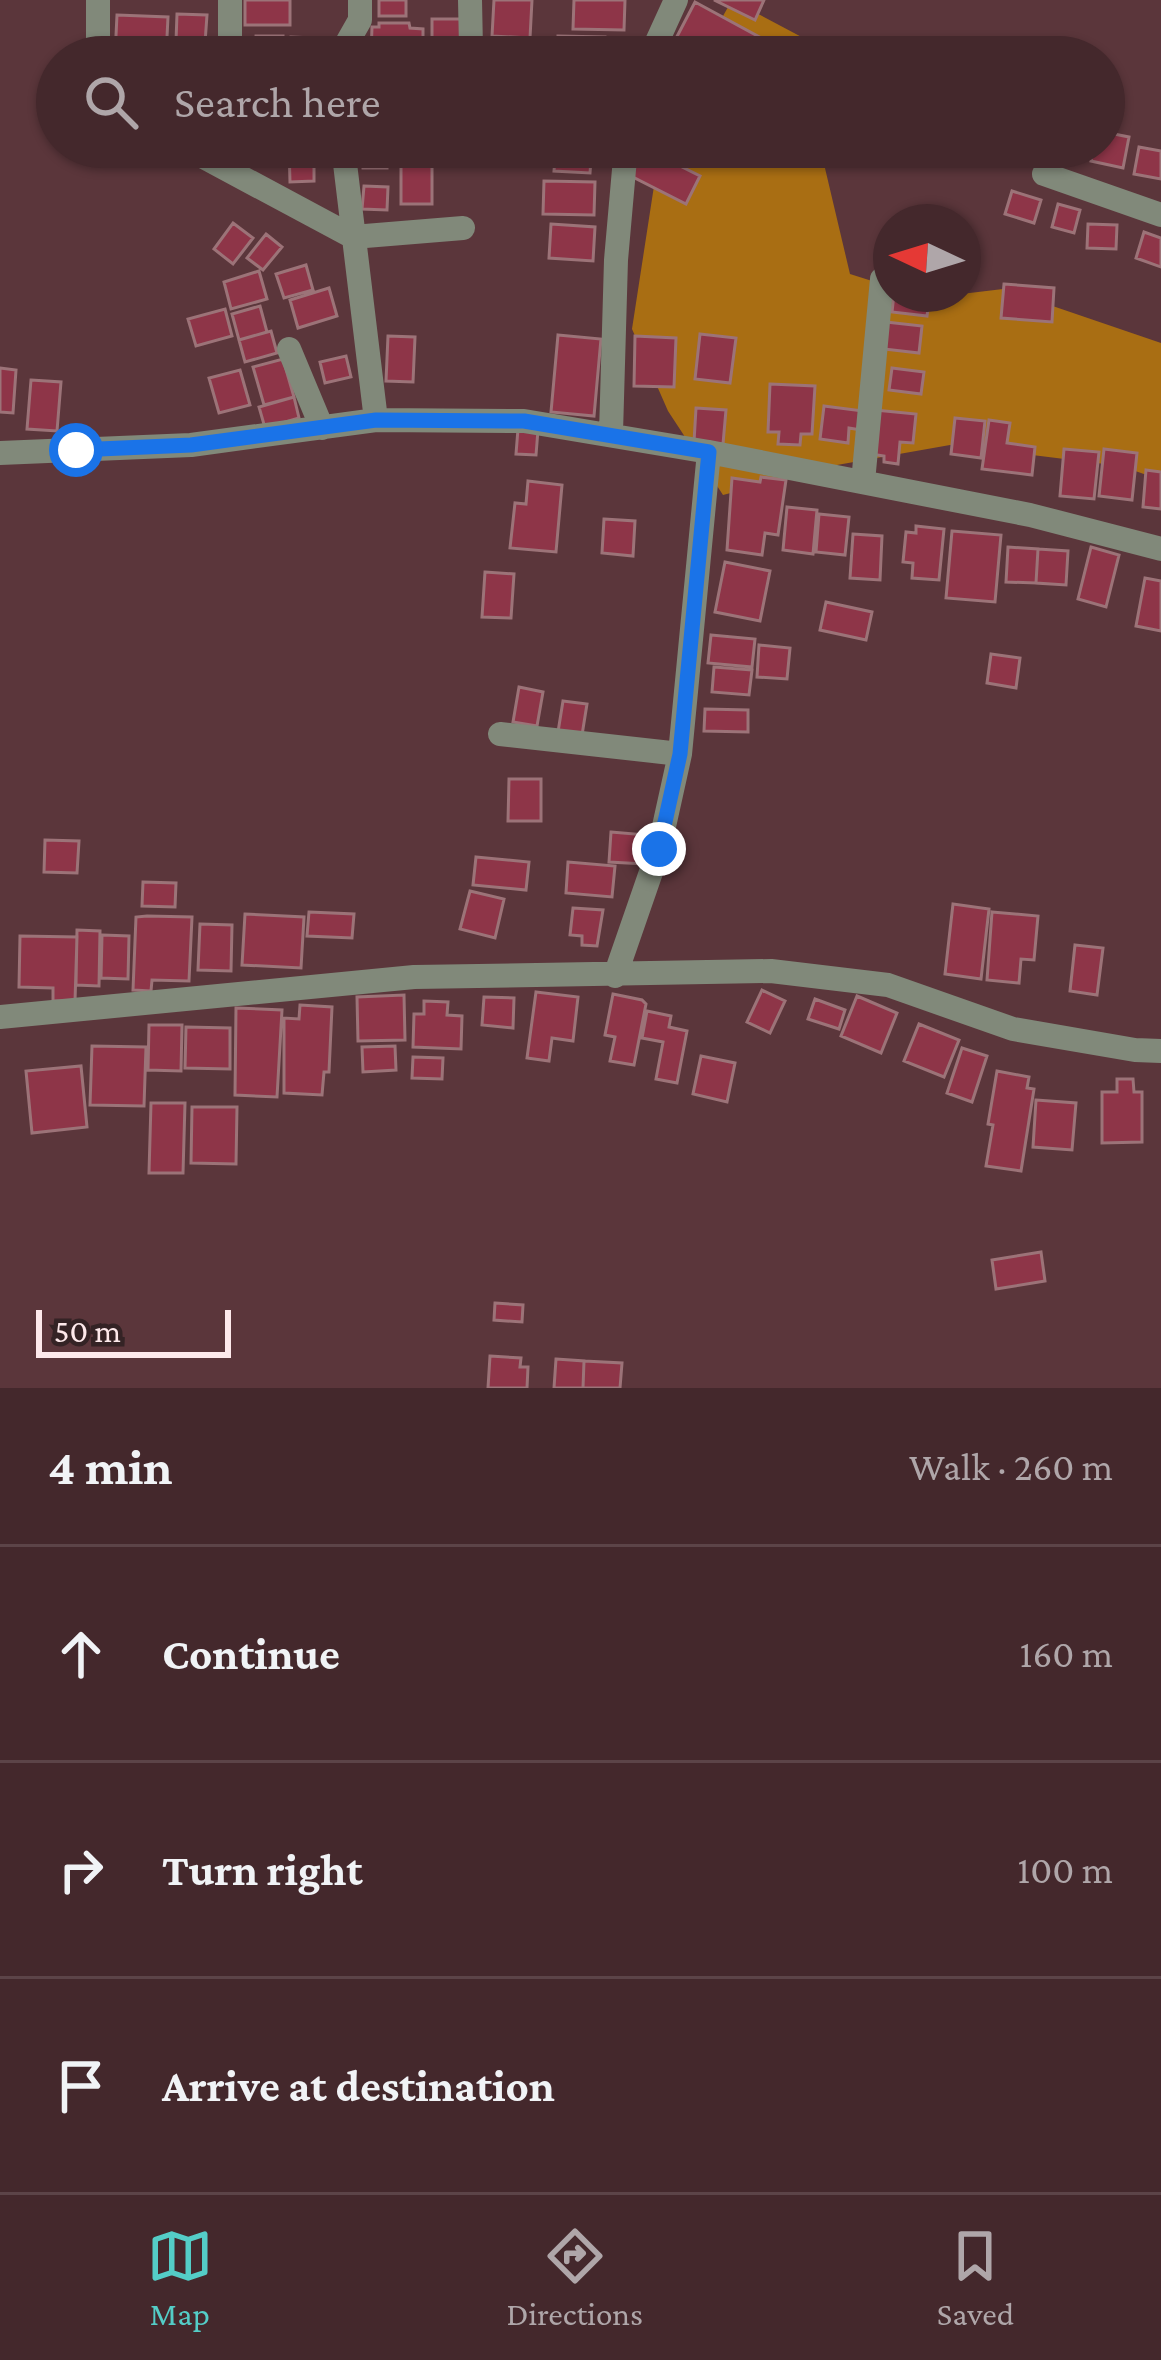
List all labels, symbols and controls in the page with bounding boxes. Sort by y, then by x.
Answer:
search box [36,36,1125,168]
icon: search [78,69,144,135]
text: Search here [174,77,381,127]
north arrow [873,204,981,312]
route start [49,423,103,477]
route end [632,822,686,876]
scale bar [36,1304,231,1357]
text: 50 m [54,1312,121,1349]
text: 4 min [48,1438,173,1495]
text: Walk · 260 m [909,1445,1113,1488]
icon: ahead [48,1621,114,1687]
text: Continue [162,1629,340,1679]
text: 160 m [1020,1632,1113,1675]
icon: right [48,1837,114,1903]
text: Turn right [162,1845,363,1895]
text: 100 m [1017,1848,1113,1891]
icon: arrive [48,2053,114,2119]
text: Arrive at destination [162,2061,555,2111]
tab: Map [147,2223,213,2332]
tab: Directions [507,2223,643,2332]
tab: Saved [937,2223,1014,2332]

